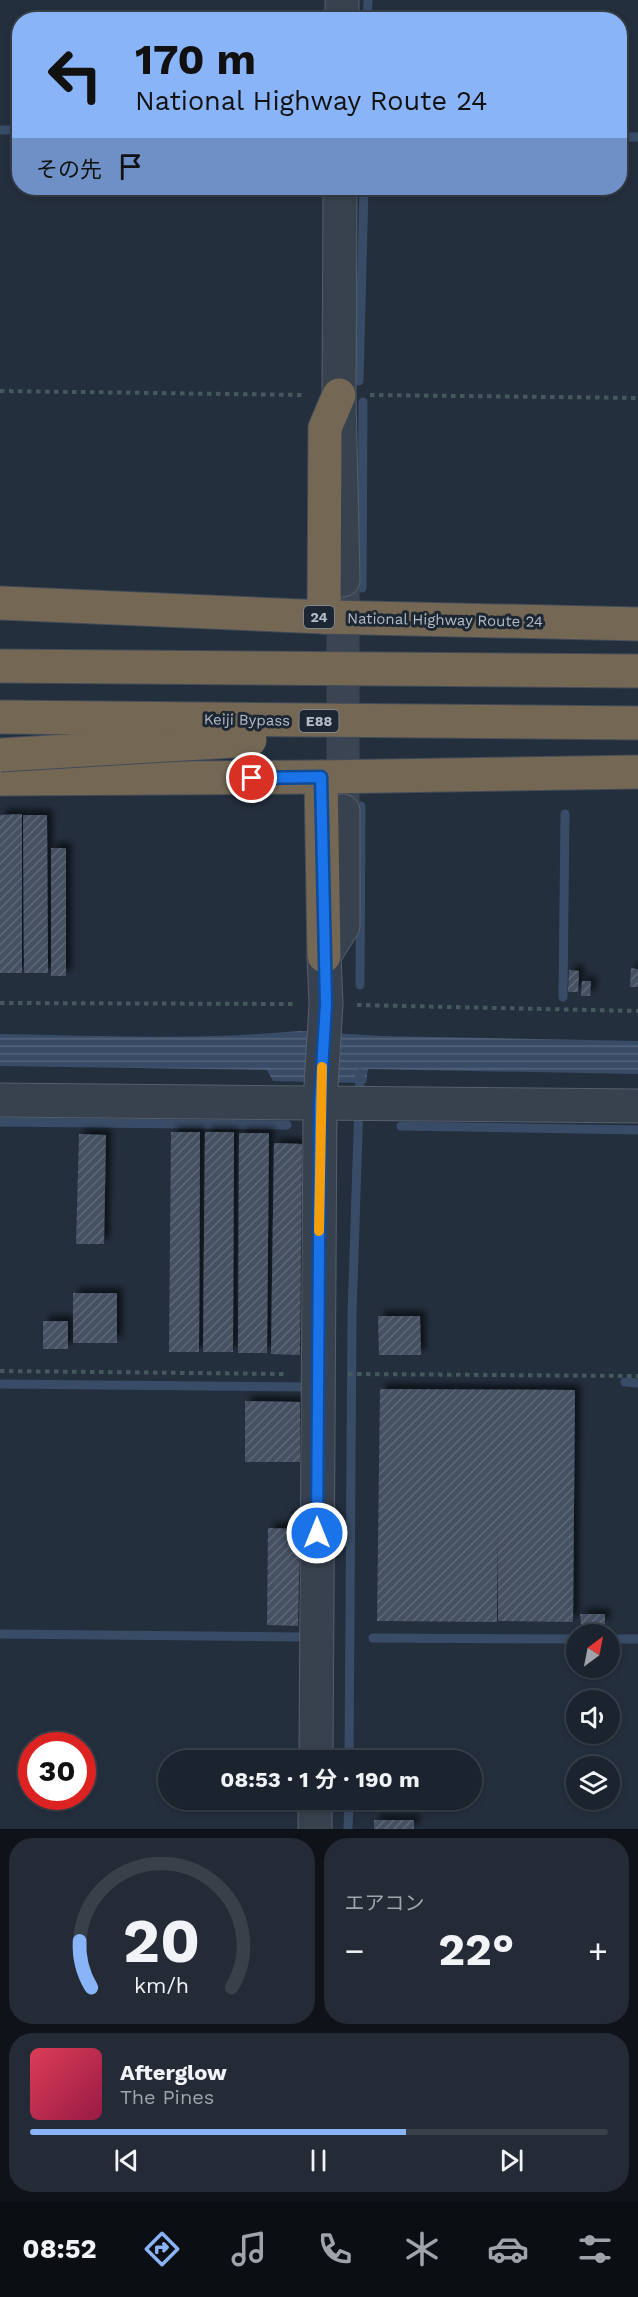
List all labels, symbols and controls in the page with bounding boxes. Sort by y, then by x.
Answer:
text: 170 m [135,35,256,84]
icon: left [36,36,114,114]
text: National Highway Route 24 [135,85,488,117]
icon: arrive [114,150,147,183]
text: その先 [36,157,102,182]
road number: 24 [304,606,334,628]
street label: National Highway Route 24 [347,609,543,631]
street label: Keiji Bypass [204,710,290,730]
road number: E88 [300,710,338,732]
pin [226,752,277,803]
icon: arrive [235,761,268,794]
position arrow [285,1501,349,1565]
north arrow [566,1624,620,1678]
map controls [566,1624,620,1810]
button: sound [566,1690,620,1744]
speed limit sign: 30 [18,1732,96,1810]
button: layers [566,1756,620,1810]
text: 08:53 · 1 分 · 190 m [220,1767,420,1792]
text: エアコン [345,1891,425,1915]
text: 20 [123,1904,200,1977]
text: 22° [438,1923,514,1976]
text: − [345,1931,364,1970]
text: + [588,1931,608,1970]
text: km/h [134,1973,189,1998]
text: Afterglow [120,2060,227,2085]
text: The Pines [120,2085,214,2109]
icon: previous [110,2144,143,2177]
icon: pause [302,2144,335,2177]
icon: next [495,2144,528,2177]
icon: directions [141,2228,183,2270]
icon: music [228,2228,270,2270]
icon: phone [314,2228,356,2270]
icon: climate [401,2228,443,2270]
icon: car [487,2228,529,2270]
icon: filters [574,2228,616,2270]
text: 08:52 [22,2233,97,2265]

